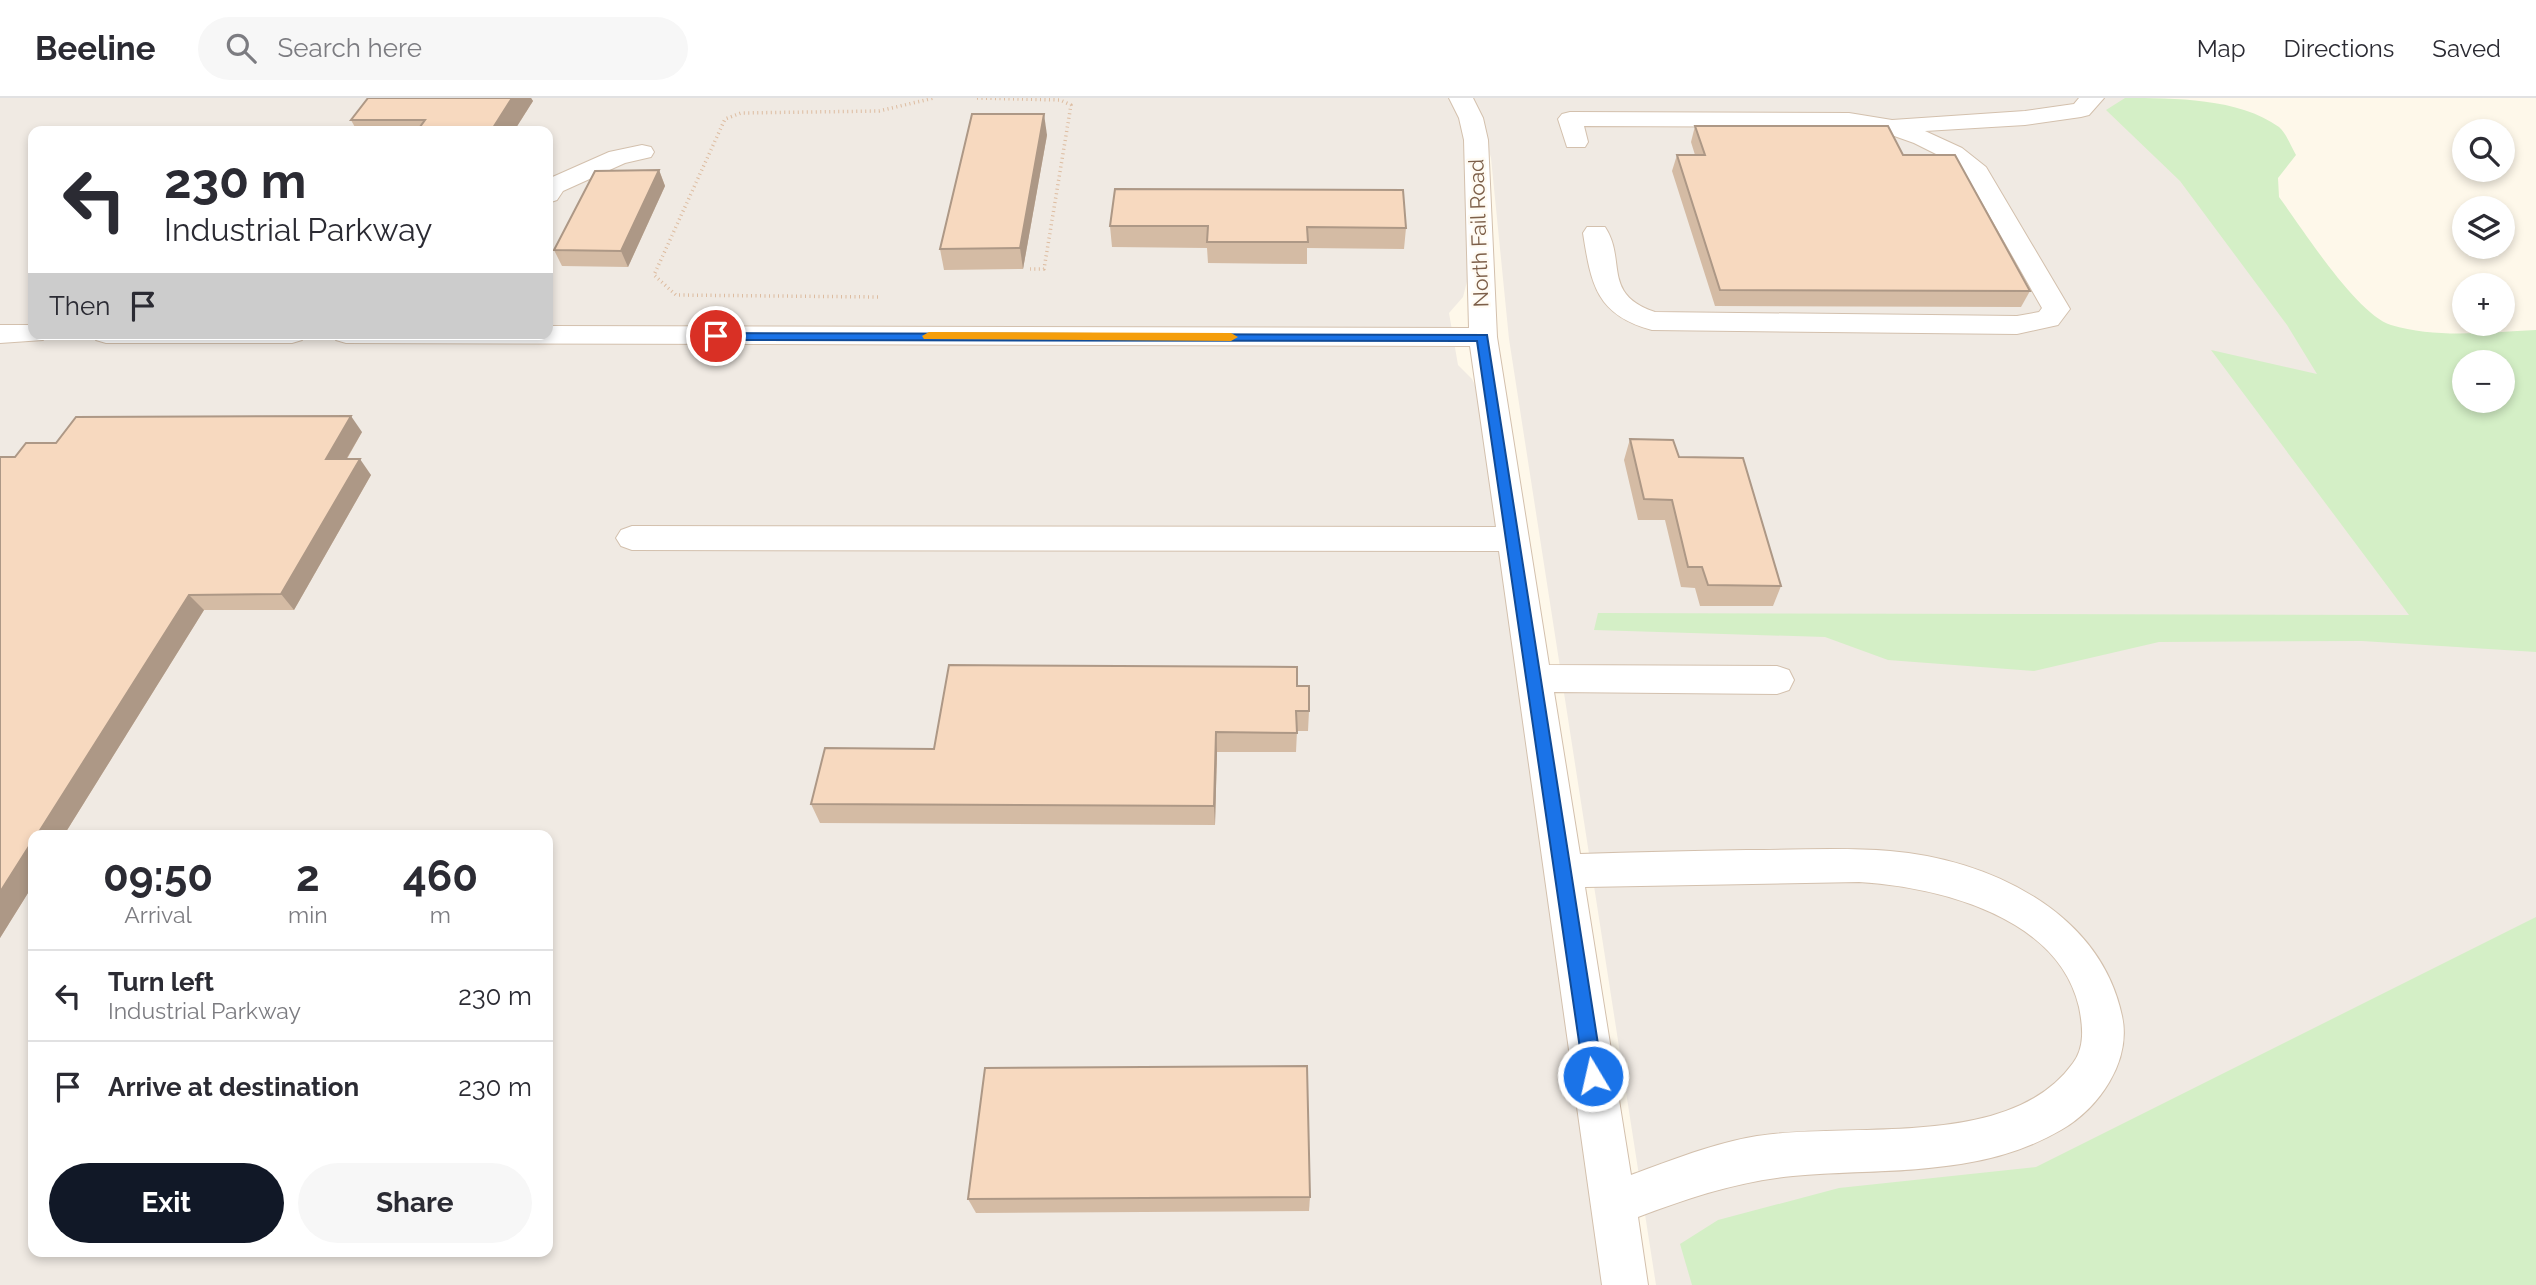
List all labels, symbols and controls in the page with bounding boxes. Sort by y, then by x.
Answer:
search box [198,17,688,80]
text: Beeline [35,29,156,68]
icon: search [222,29,260,67]
text: Search here [278,33,422,63]
text: Map [2197,34,2246,63]
text: Directions [2284,34,2394,63]
text: Saved [2432,34,2501,63]
map controls [2452,119,2515,413]
button: search [2452,119,2515,182]
text: 230 m [164,152,306,209]
icon: left [49,154,140,245]
street label: North Fail Road [1463,158,1494,308]
button: layers [2452,196,2515,259]
text: Industrial Parkway [164,211,432,248]
button: + [2452,273,2515,336]
icon: arrive [124,287,162,325]
text: Then [49,291,110,321]
pin [686,306,746,366]
icon: arrive [697,317,735,355]
button: − [2452,350,2515,413]
text: 09:50 [103,852,213,901]
text: 2 [296,852,320,901]
text: 460 [403,852,478,901]
text: Arrival [124,901,192,928]
text: min [288,901,328,928]
text: m [430,901,451,928]
text: Turn left [108,967,214,997]
icon: left [49,977,87,1015]
text: 230 m [458,981,532,1011]
text: Industrial Parkway [108,997,301,1024]
position arrow [1556,1039,1630,1113]
icon: arrive [49,1068,87,1106]
text: Arrive at destination [108,1072,359,1102]
text: 230 m [458,1072,532,1102]
button: Exit [49,1163,284,1243]
button: Share [298,1163,532,1243]

